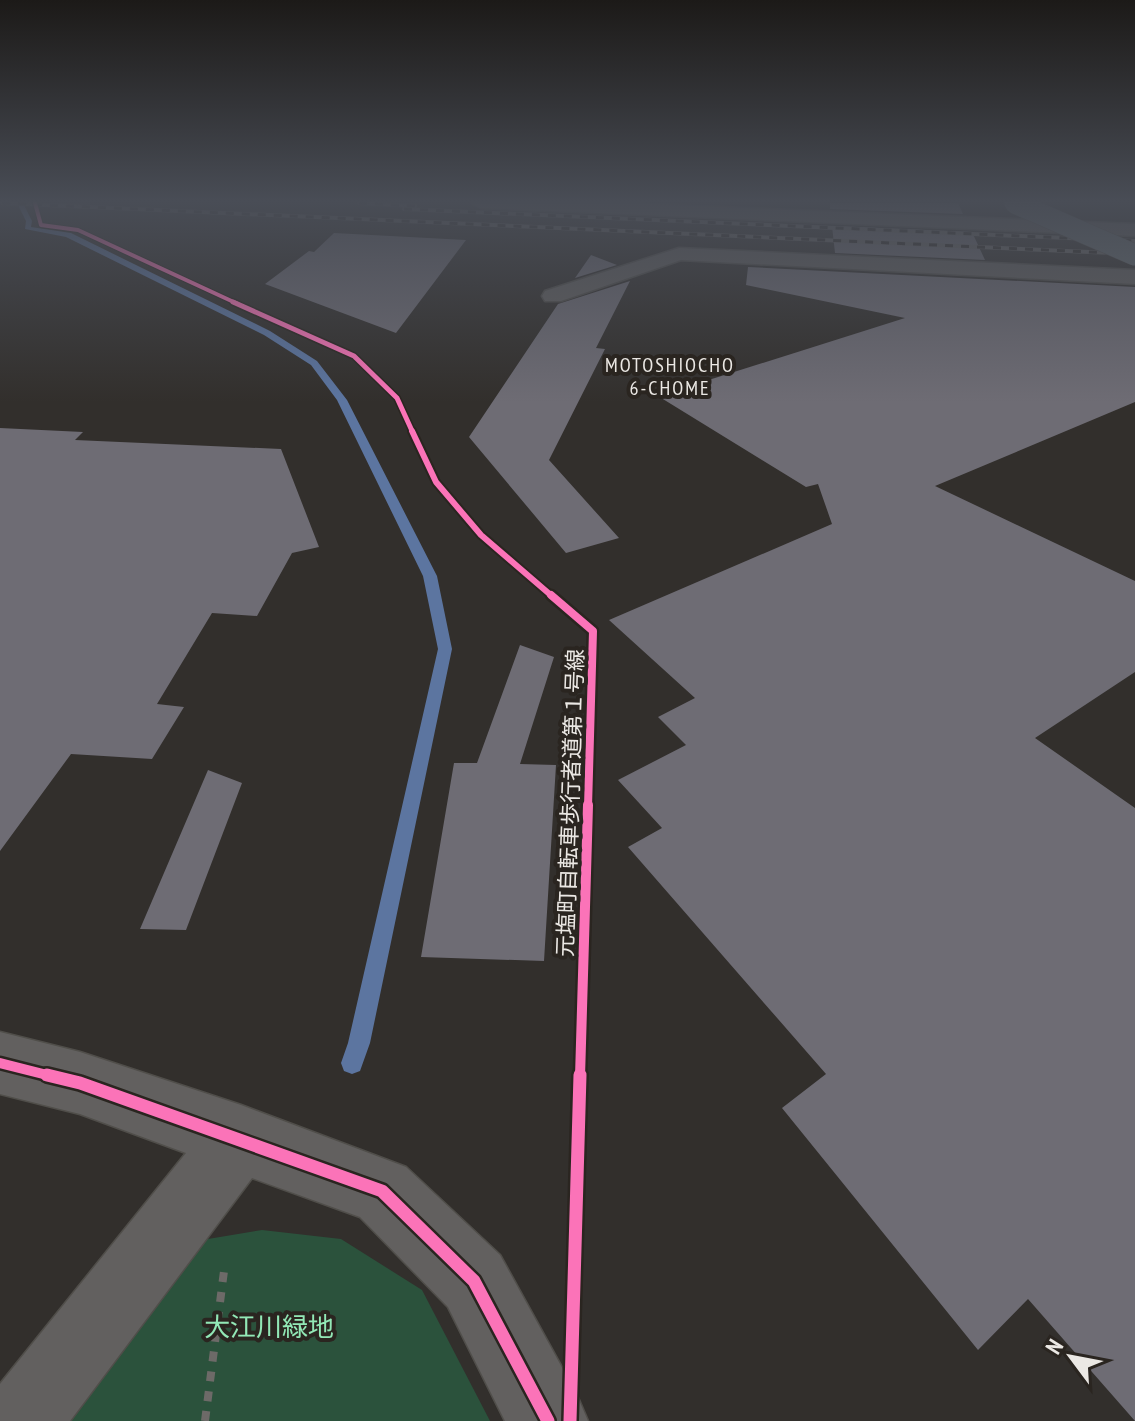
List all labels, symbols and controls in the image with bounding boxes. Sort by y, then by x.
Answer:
district label: MOTOSHIOCHO 6-CHOME [605,352,735,401]
street label: 元塩町自転車歩行者道第１号線 [551,649,589,957]
park label: 大江川緑地 [204,1310,334,1343]
north arrow [1031,1317,1111,1397]
text: N [1039,1334,1069,1359]

